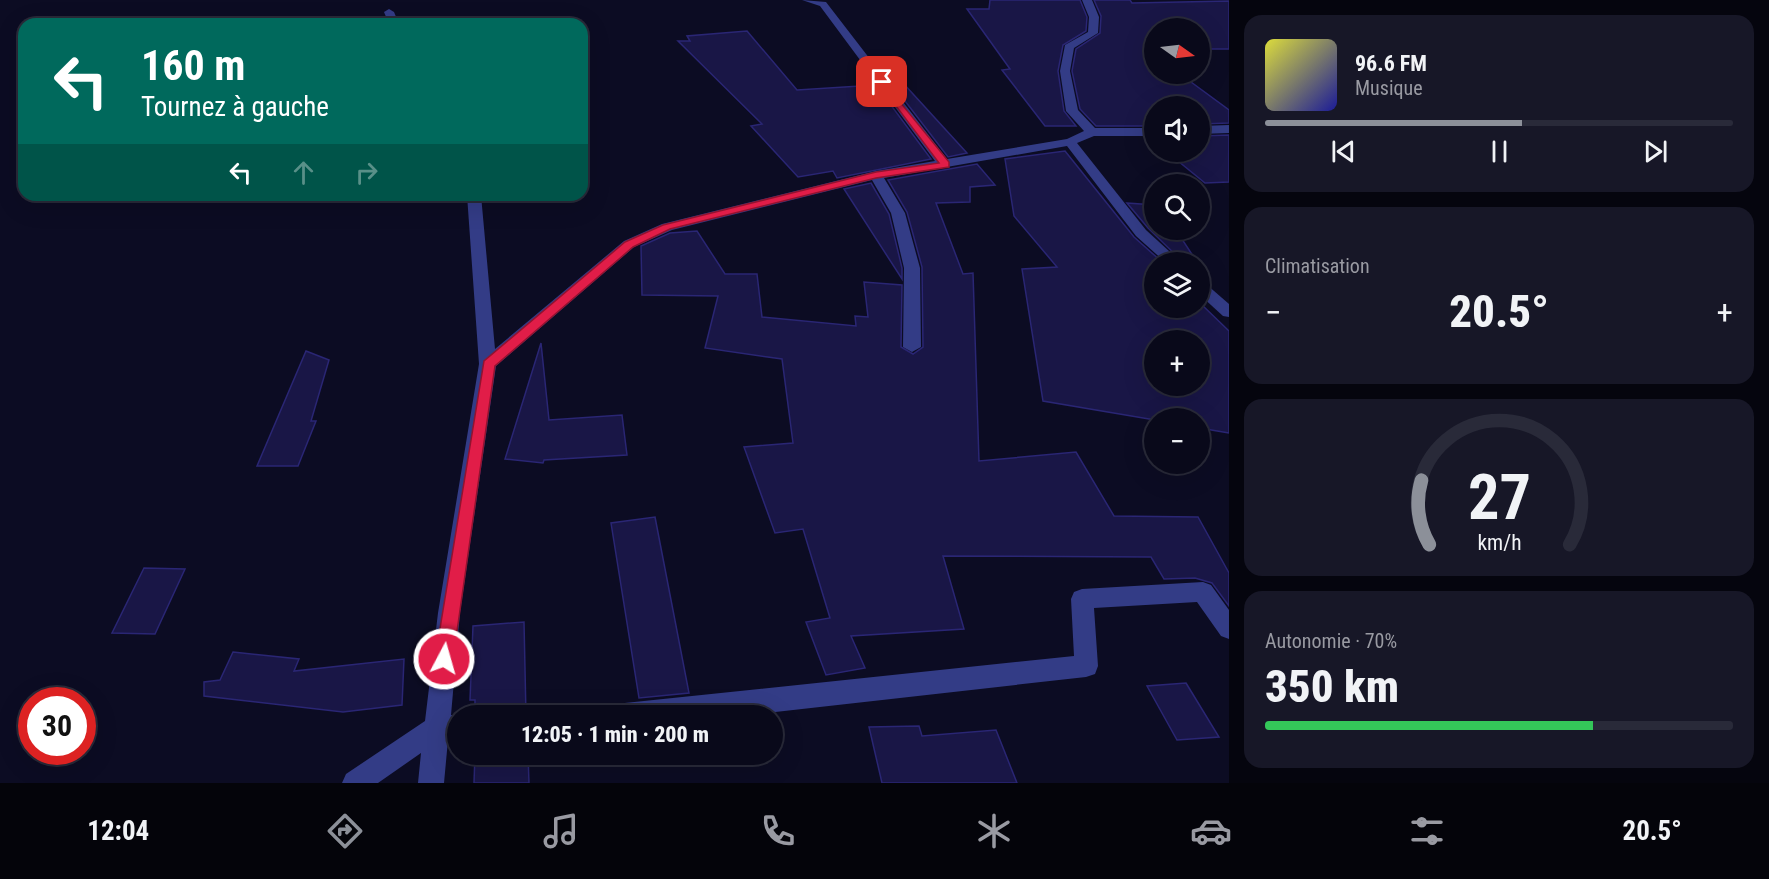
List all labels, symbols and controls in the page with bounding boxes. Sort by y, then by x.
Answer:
north arrow [1144,18,1210,84]
map controls [1144,18,1210,474]
text: 160 m [141,41,246,90]
icon: left [42,42,120,120]
text: 96.6 FM [1355,51,1427,76]
pin [856,56,907,107]
icon: arrive [865,65,898,98]
text: Musique [1355,76,1423,100]
text: Tournez à gauche [141,91,329,123]
button: sound [1144,96,1210,162]
icon: previous [1327,135,1360,168]
icon: pause [1483,135,1516,168]
icon: next [1639,135,1672,168]
icon: left [224,156,257,189]
icon: ahead [287,156,320,189]
icon: right [350,156,383,189]
button: search [1144,174,1210,240]
button: layers [1144,252,1210,318]
text: Climatisation [1265,254,1370,278]
text: 20.5° [1449,285,1549,338]
text: − [1265,293,1282,332]
text: + [1717,293,1733,332]
button: + [1144,330,1210,396]
button: − [1144,408,1210,474]
text: 27 [1467,461,1531,534]
text: km/h [1477,530,1521,555]
position arrow [412,627,476,691]
text: Autonomie · 70% [1265,629,1397,653]
text: 350 km [1265,660,1399,713]
speed limit sign: 30 [18,687,96,765]
text: 12:05 · 1 min · 200 m [521,722,709,747]
icon: directions [324,810,366,852]
icon: music [540,810,582,852]
icon: phone [757,810,799,852]
icon: climate [973,810,1015,852]
icon: car [1190,810,1232,852]
icon: filters [1406,810,1448,852]
text: 12:04 [87,815,149,847]
text: 20.5° [1622,815,1682,847]

